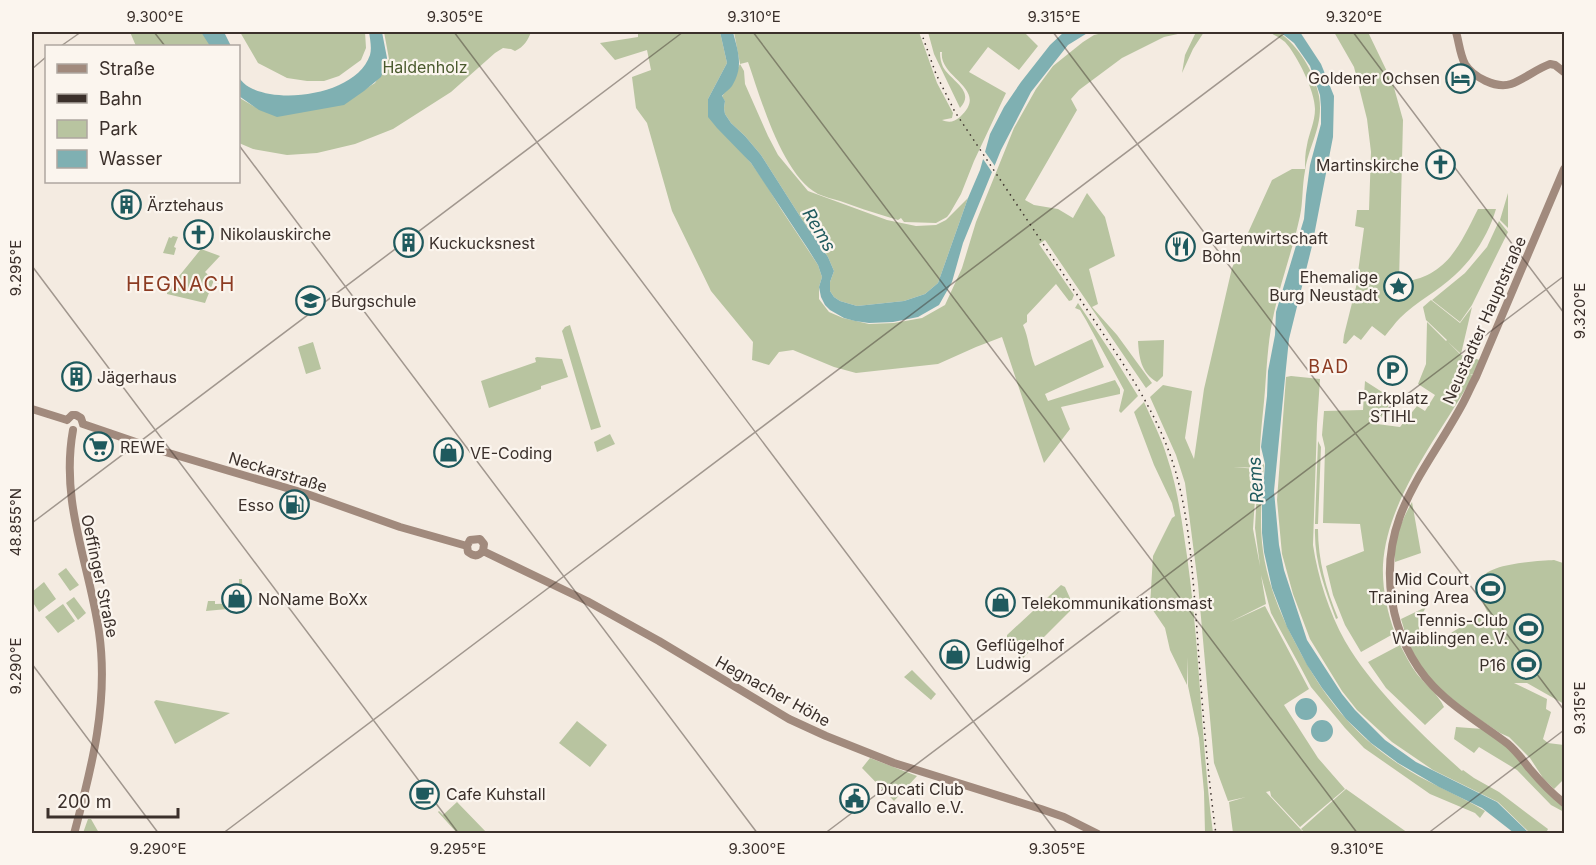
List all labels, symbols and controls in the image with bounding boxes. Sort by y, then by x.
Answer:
text: 9.300°E [127,7,183,26]
text: 9.305°E [427,7,483,26]
text: 9.310°E [727,7,781,26]
text: 9.315°E [1027,7,1081,26]
text: 9.320°E [1326,7,1382,26]
legend [45,45,240,183]
park label: Haldenholz [382,57,468,77]
text: Straße [99,58,155,79]
hotel icon: Goldener Ochsen [1445,62,1477,94]
place label: Goldener Ochsen [1308,68,1440,88]
text: Bahn [99,88,142,109]
text: Park [99,118,138,139]
text: Wasser [99,148,162,169]
church icon: Martinskirche [1424,149,1456,181]
place label: Martinskirche [1316,155,1419,175]
building icon: Ärztehaus [110,189,142,221]
place label: Ärztehaus [147,195,224,215]
water label: Rems [798,204,841,255]
church icon: Nikolauskirche [183,218,215,250]
place label: Nikolauskirche [220,224,331,244]
building icon: Kuckucksnest [392,227,424,259]
place label: Gartenwirtschaft Bohn [1202,228,1328,266]
restaurant icon: Gartenwirtschaft Bohn [1165,231,1197,263]
place label: Kuckucksnest [429,233,535,253]
street label: Neustadter Hauptstraße [1438,233,1530,407]
text: 9.295°E [6,240,25,296]
place label: Ehemalige Burg Neustadt [1269,267,1378,305]
place icon: Ehemalige Burg Neustadt [1383,270,1415,302]
district label: HEGNACH [126,272,236,296]
text: 9.320°E [1570,283,1589,339]
school or university icon: Burgschule [294,285,326,317]
place label: Burgschule [331,291,416,311]
parking icon: Parkplatz STIHL [1377,354,1409,386]
district label: BAD [1308,356,1350,377]
building icon: Jägerhaus [60,361,92,393]
place label: Jägerhaus [97,367,177,387]
place label: Parkplatz STIHL [1358,388,1428,426]
supermarket icon: REWE [83,431,115,463]
place label: REWE [120,437,165,457]
shop icon: VE-Coding [433,437,465,469]
place label: VE-Coding [470,443,552,463]
street label: Neckarstraße [226,447,330,497]
water label: Rems [1243,456,1268,504]
text: 48.855°N [6,488,25,556]
fuel station icon: Esso [279,489,311,521]
place label: Esso [238,495,274,515]
street label: Oeffinger Straße [77,513,123,639]
place label: Mid Court Training Area [1368,569,1469,607]
sports icon: Mid Court Training Area [1474,572,1506,604]
shop icon: NoName BoXx [221,583,253,615]
shop icon: Telekommunikationsmast [984,587,1016,619]
place label: NoName BoXx [258,589,368,609]
place label: Telekommunikationsmast [1021,593,1213,613]
place label: Tennis-Club Waiblingen e.V. [1392,610,1508,648]
sports icon: Tennis-Club Waiblingen e.V. [1513,613,1545,645]
place label: Geflügelhof Ludwig [976,635,1065,673]
text: 9.290°E [6,637,25,695]
shop icon: Geflügelhof Ludwig [939,638,971,670]
sports icon: P16 [1511,649,1543,681]
street label: Hegnacher Höhe [712,651,834,731]
place label: P16 [1479,655,1506,675]
text: 9.315°E [1570,681,1589,735]
cafe icon: Cafe Kuhstall [409,778,441,810]
place label: Ducati Club Cavallo e.V. [876,779,964,817]
scale bar [48,781,178,819]
public building icon: Ducati Club Cavallo e.V. [839,782,871,814]
place label: Cafe Kuhstall [446,784,546,804]
text: 200 m [57,791,112,812]
text: 9.290°E [129,839,187,858]
text: 9.295°E [430,839,486,858]
text: 9.300°E [729,839,785,858]
text: 9.305°E [1029,839,1085,858]
text: 9.310°E [1330,839,1384,858]

